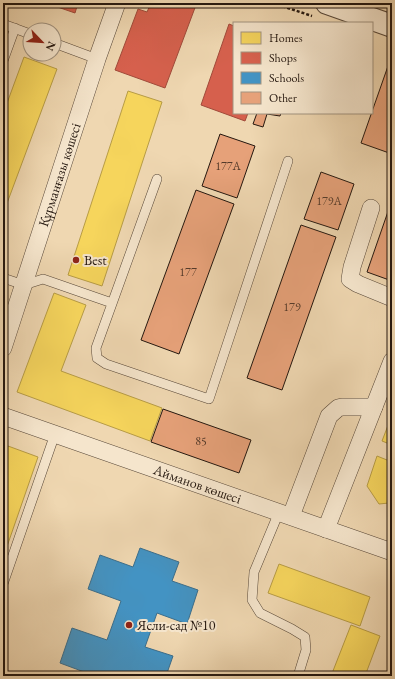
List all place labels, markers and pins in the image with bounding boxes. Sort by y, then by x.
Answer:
place label: Best [84,251,107,269]
marker: Best [71,255,81,265]
place label: Ясли-сад №10 [136,616,216,634]
marker: Ясли-сад №10 [124,620,134,630]

